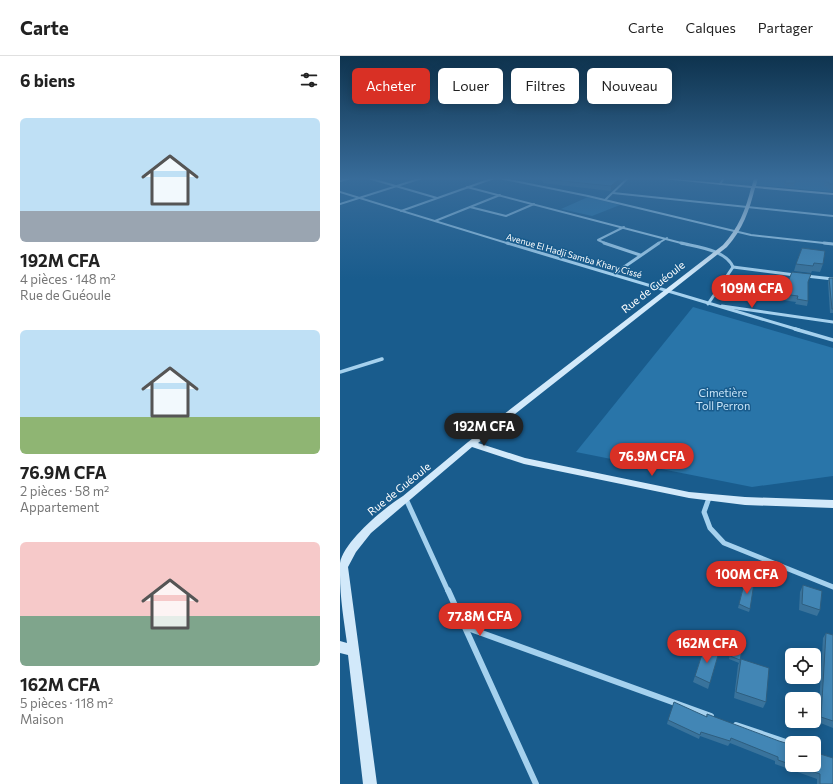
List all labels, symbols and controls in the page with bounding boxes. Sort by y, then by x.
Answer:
text: Carte [20,16,69,39]
text: Carte [628,19,664,36]
text: Calques [686,19,736,36]
text: Partager [758,19,813,36]
chip: Acheter [352,68,430,104]
chip: Louer [438,68,503,104]
chip: Filtres [511,68,579,104]
chip: Nouveau [587,68,672,104]
icon: filters [298,69,320,91]
text: 6 biens [20,70,75,91]
icon: home [134,144,206,216]
street label: Avenue El Hadji Samba Khary Cissé [505,231,644,280]
text: 192M CFA [20,250,100,271]
street label: Rue de Guéoule [618,258,687,315]
text: 4 pièces · 148 m² [20,271,116,287]
pin: 109M CFA [711,275,793,309]
text: 109M CFA [721,280,783,296]
text: Rue de Guéoule [20,287,111,303]
icon: home [134,356,206,428]
park label: Cimetière Toll Perron [696,386,750,412]
pin: 192M CFA [443,413,525,447]
text: 192M CFA [453,418,515,434]
pin: 76.9M CFA [606,443,698,477]
text: 76.9M CFA [619,448,685,464]
street label: Rue de Guéoule [365,459,433,518]
text: 76.9M CFA [20,462,107,483]
text: 2 pièces · 58 m² [20,483,109,499]
text: Appartement [20,499,99,515]
pin: 100M CFA [706,561,788,595]
text: 100M CFA [715,566,779,582]
icon: home [134,568,206,640]
pin: 77.8M CFA [434,603,526,637]
text: 77.8M CFA [448,608,512,624]
pin: 162M CFA [666,630,748,664]
text: 162M CFA [676,635,738,651]
map controls [785,648,821,772]
button: locate [785,648,821,684]
text: 162M CFA [20,674,100,695]
button: + [785,692,821,728]
text: 5 pièces · 118 m² [20,695,113,711]
text: Maison [20,711,64,727]
button: − [785,736,821,772]

